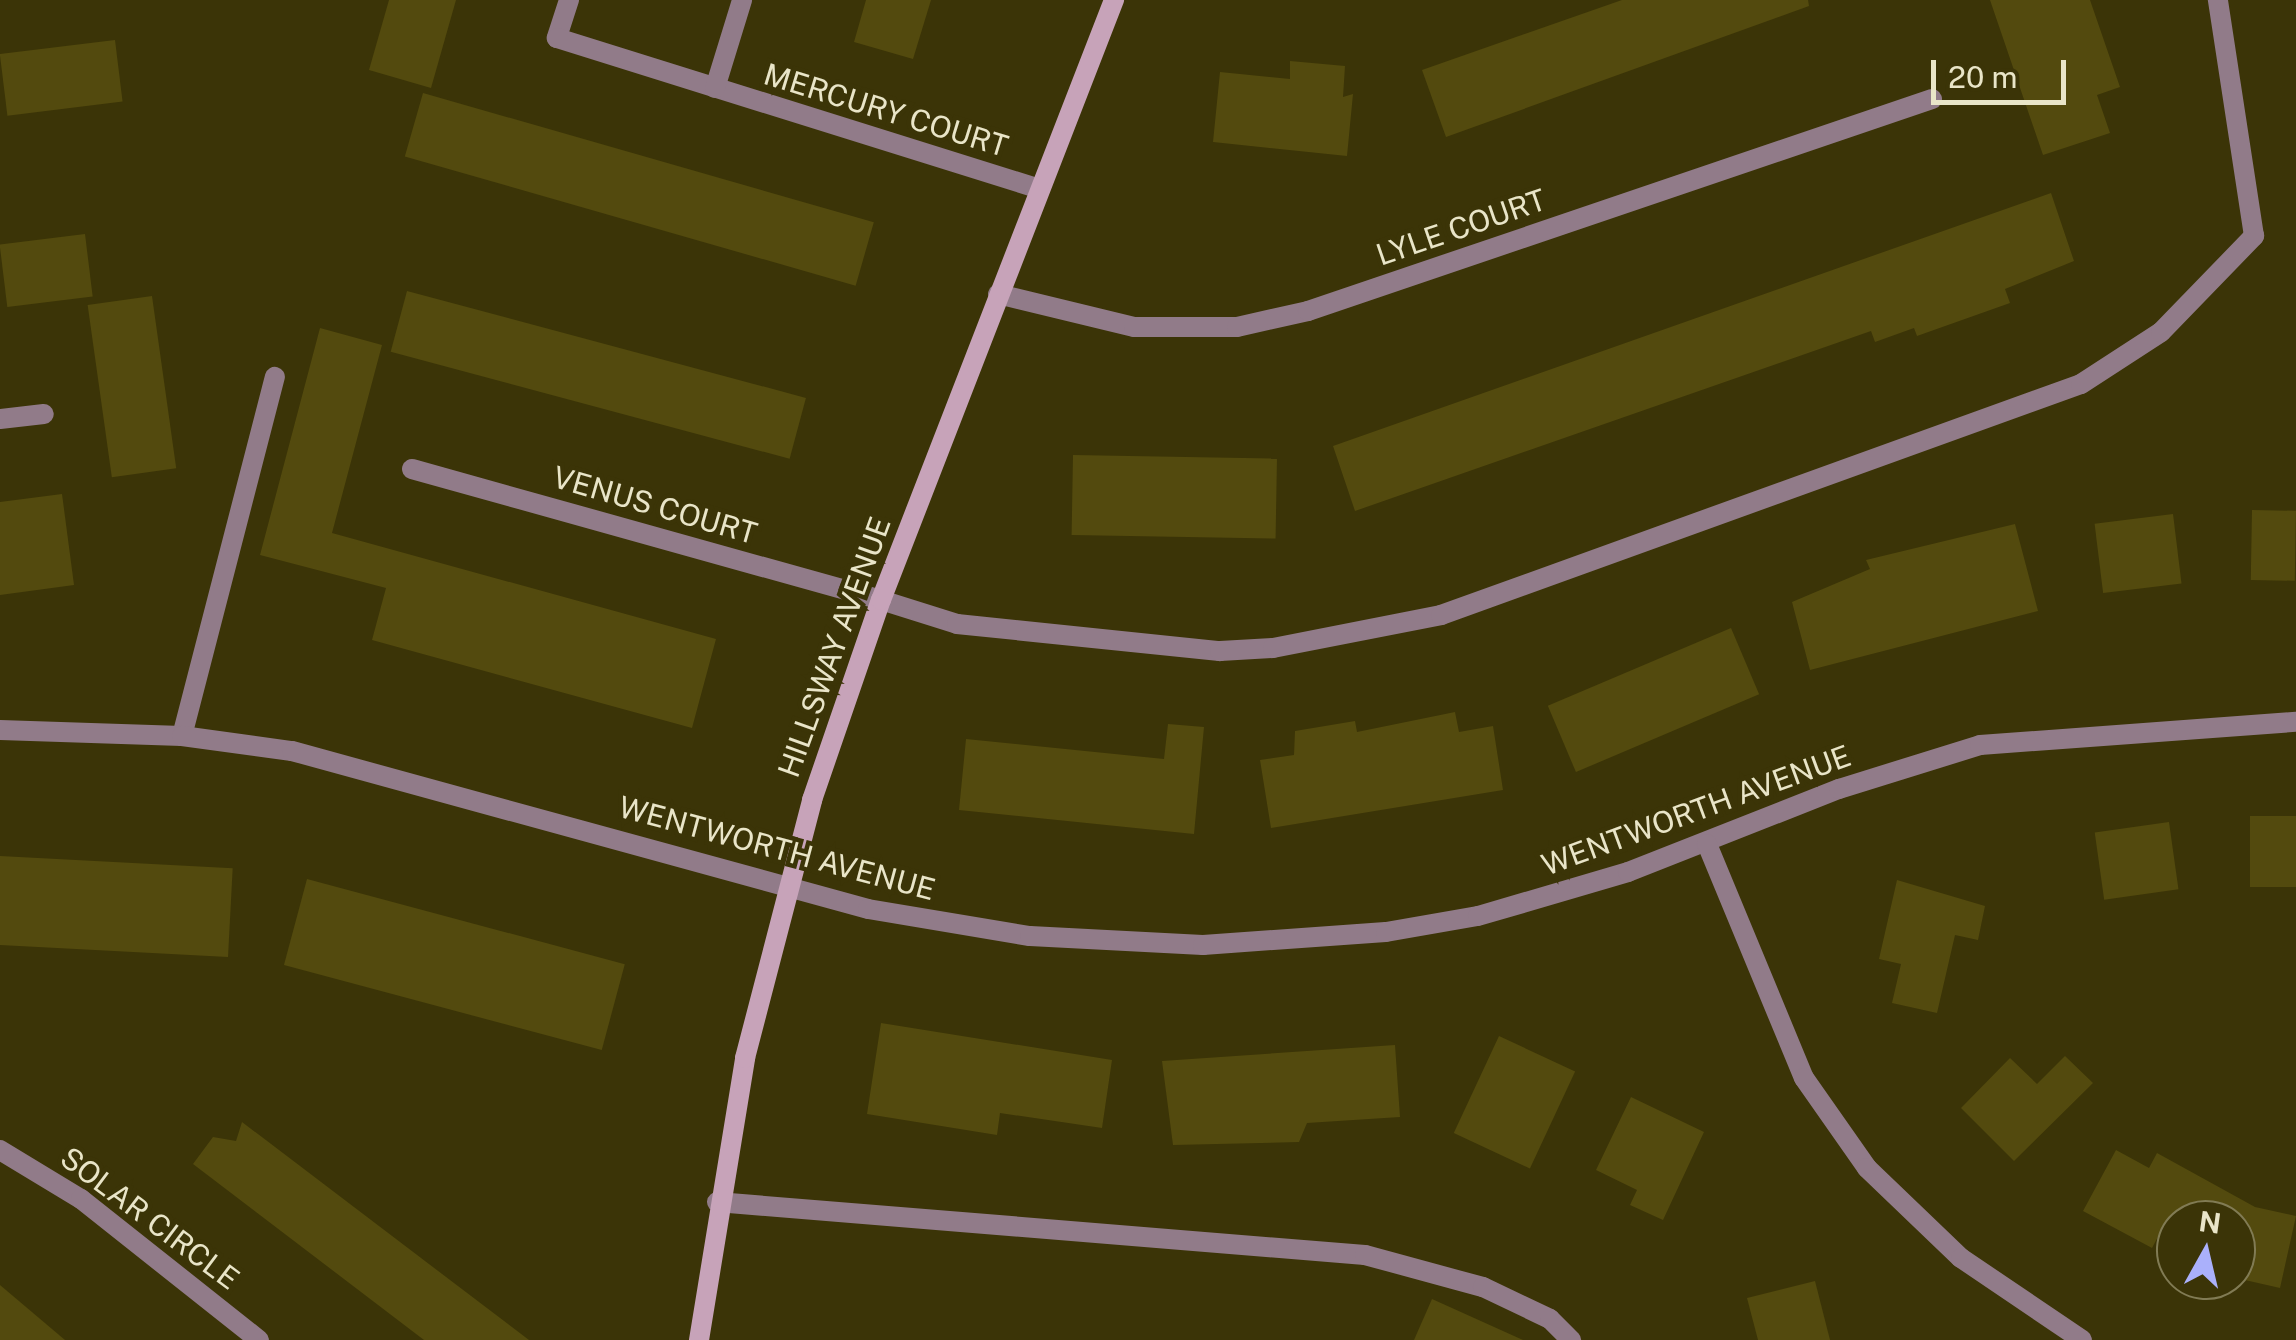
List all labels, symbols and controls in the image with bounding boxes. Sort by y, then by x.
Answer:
scale bar [1936,40,2071,102]
street label: MERCURY COURT [759,56,1013,164]
text: 20 m [1948,59,2017,95]
street label: LYLE COURT [1371,181,1551,273]
street label: VENUS COURT [549,459,761,551]
street label: HILLSWAY AVENUE [770,512,898,782]
street label: WENTWORTH AVENUE [1537,737,1855,883]
street label: WENTWORTH AVENUE [615,788,939,908]
street label: SOLAR CIRCLE [54,1139,246,1297]
north arrow [2156,1200,2256,1300]
text: N [2197,1204,2223,1240]

